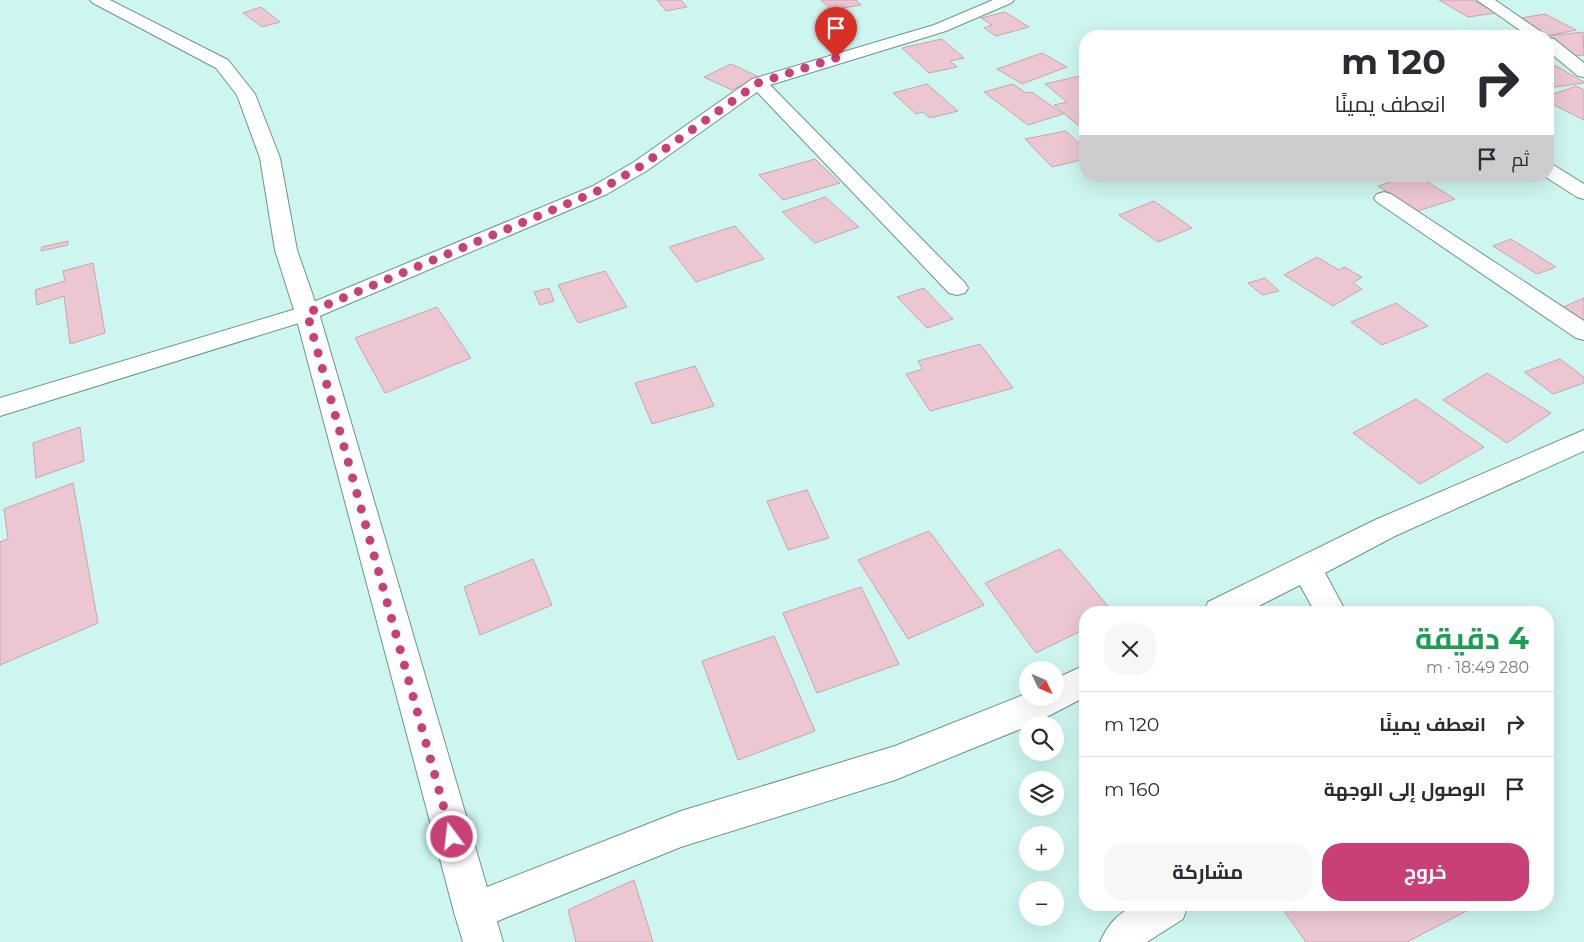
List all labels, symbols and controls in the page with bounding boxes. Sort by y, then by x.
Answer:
pin [815,7,857,58]
icon: arrive [822,14,850,42]
text: 120 m [1341,40,1446,83]
icon: right [1464,50,1529,115]
text: انعطف يمينًا [1335,91,1446,118]
icon: arrive [1473,145,1501,173]
text: ثم [1511,148,1529,171]
text: 4 دقيقة [1415,620,1529,657]
button: close [1104,623,1156,675]
text: 280 m · 18:49 [1426,658,1529,677]
north arrow [1019,661,1064,706]
map controls [1019,661,1064,926]
icon: right [1501,710,1529,738]
text: 120 m [1104,713,1159,736]
text: انعطف يمينًا [1379,713,1486,736]
button: search [1019,716,1064,761]
button: layers [1019,771,1064,816]
icon: arrive [1501,775,1529,803]
text: 160 m [1104,778,1160,801]
text: الوصول إلى الوجهة [1324,778,1486,801]
position arrow [425,810,477,862]
button: + [1019,826,1064,871]
button: مشاركة [1104,843,1312,901]
button: خروج [1322,843,1529,901]
button: − [1019,881,1064,926]

